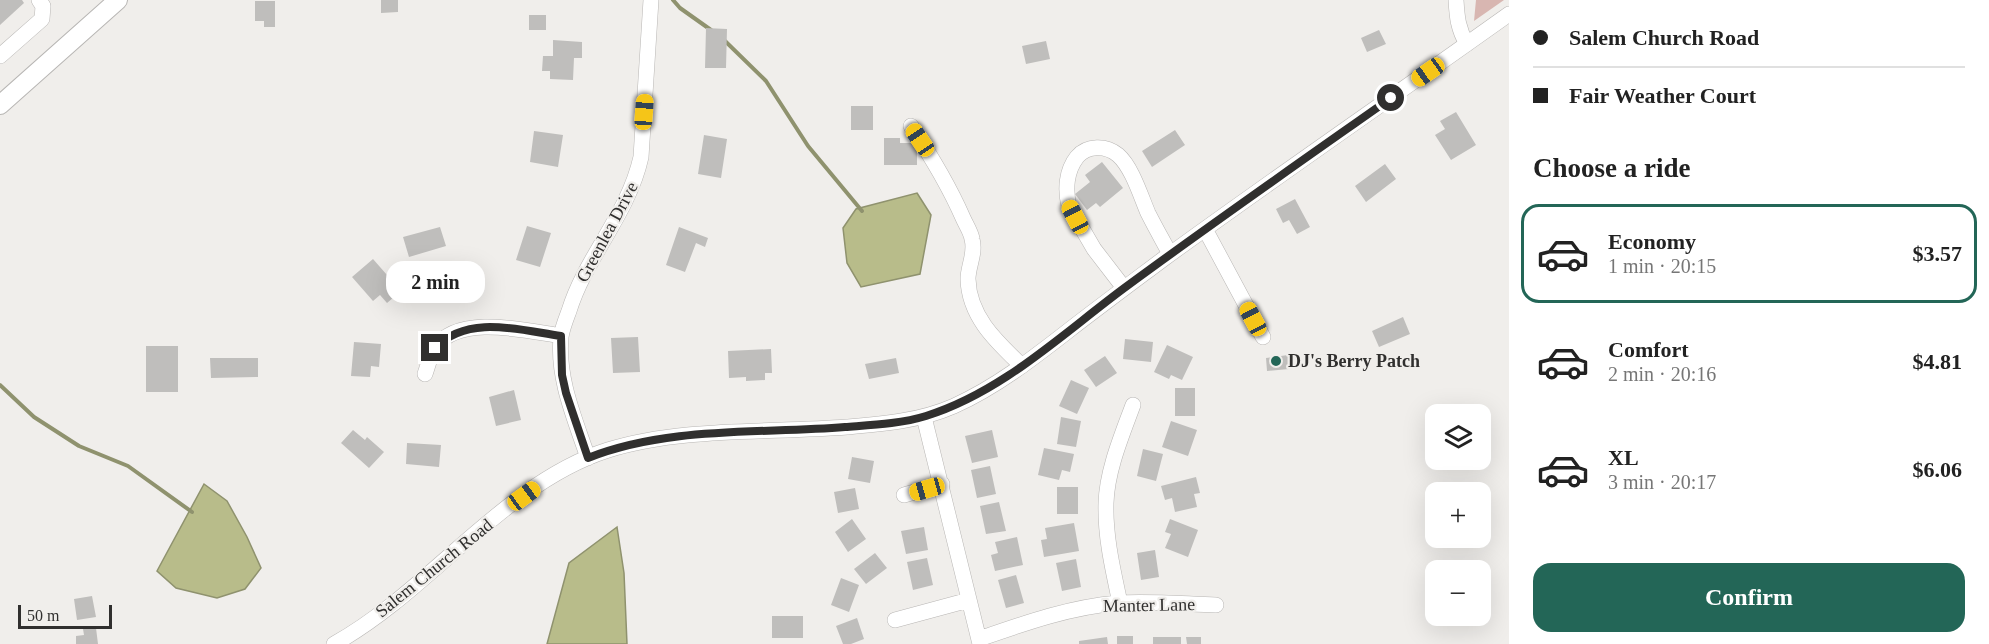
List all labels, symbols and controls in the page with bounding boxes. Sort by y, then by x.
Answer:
text: Salem Church Road [1569,25,1759,50]
car [1408,54,1448,90]
text: Fair Weather Court [1569,83,1756,108]
route start [1377,84,1404,111]
car [634,93,654,131]
car [902,120,938,160]
text: Choose a ride [1533,153,1691,183]
street label: Greenlea Drive [572,179,642,285]
car [1059,197,1091,237]
icon: car [1536,227,1590,281]
text: Economy [1608,229,1696,254]
text: $3.57 [1913,241,1962,266]
text: 1 min · 20:15 [1608,255,1716,277]
callout: 2 min [386,261,484,303]
text: 2 min [411,271,460,293]
car [1237,299,1269,339]
route end [421,334,448,361]
icon: car [1536,335,1590,389]
text: Comfort [1608,337,1689,362]
text: $4.81 [1913,349,1962,374]
place label: DJ's Berry Patch [1288,351,1420,371]
marker: DJ's Berry Patch [1269,354,1283,368]
text: 2 min · 20:16 [1608,363,1716,385]
map controls [1425,404,1491,626]
button: layers [1425,404,1491,470]
icon: car [1536,443,1590,497]
text: XL [1608,445,1639,470]
text: $6.06 [1913,457,1962,482]
text: 3 min · 20:17 [1608,471,1716,493]
car [907,475,947,503]
car [504,478,544,514]
button: + [1425,482,1491,548]
street label: Salem Church Road [371,515,497,621]
button: − [1425,560,1491,626]
button: Confirm [1533,563,1965,632]
street label: Manter Lane [1103,594,1195,616]
scale bar [18,602,112,630]
text: 50 m [27,607,59,624]

